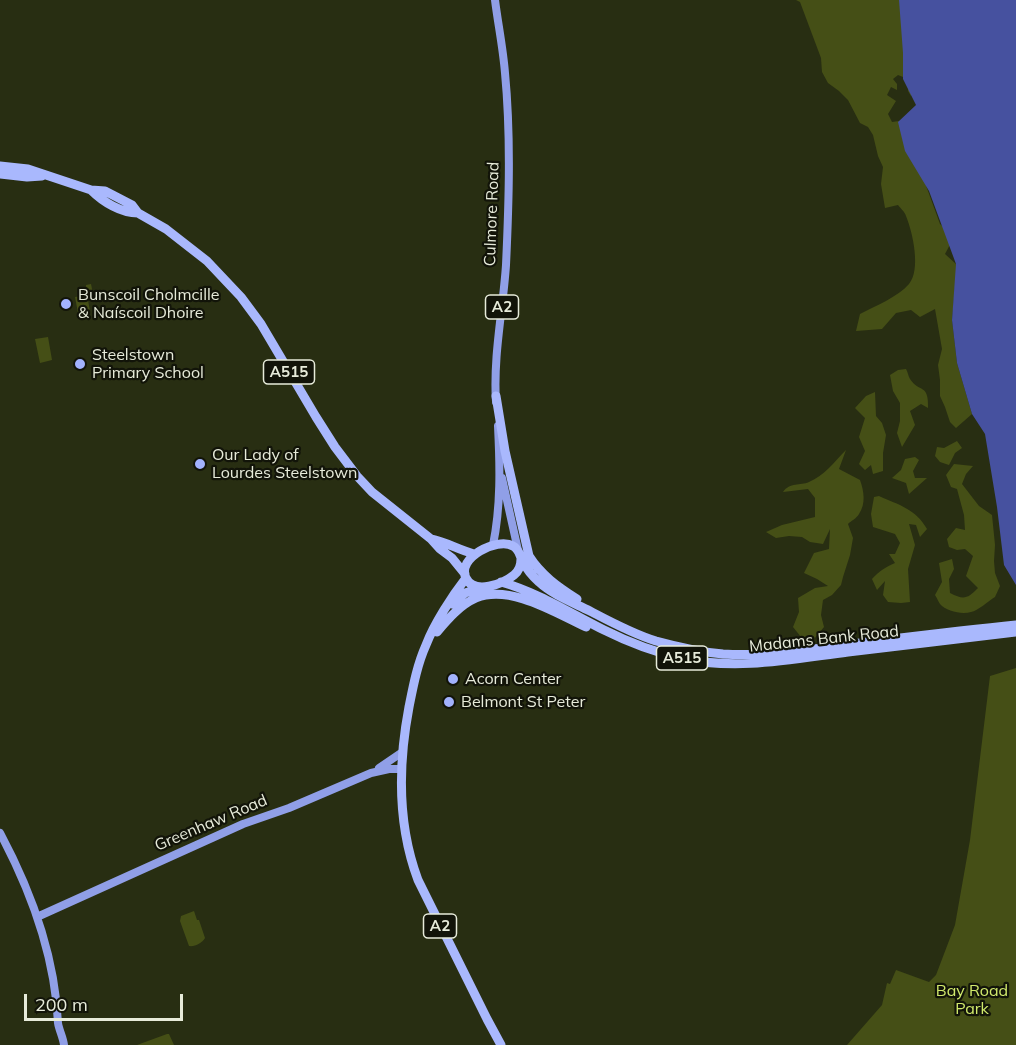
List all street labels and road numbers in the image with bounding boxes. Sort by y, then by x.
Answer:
street label: Culmore Road [481,161,503,267]
road number: A2 [486,295,518,319]
road number: A515 [264,360,314,384]
street label: Madams Bank Road [748,622,900,656]
road number: A515 [656,646,708,670]
street label: Greenhaw Road [152,791,270,855]
road number: A2 [424,914,456,938]

